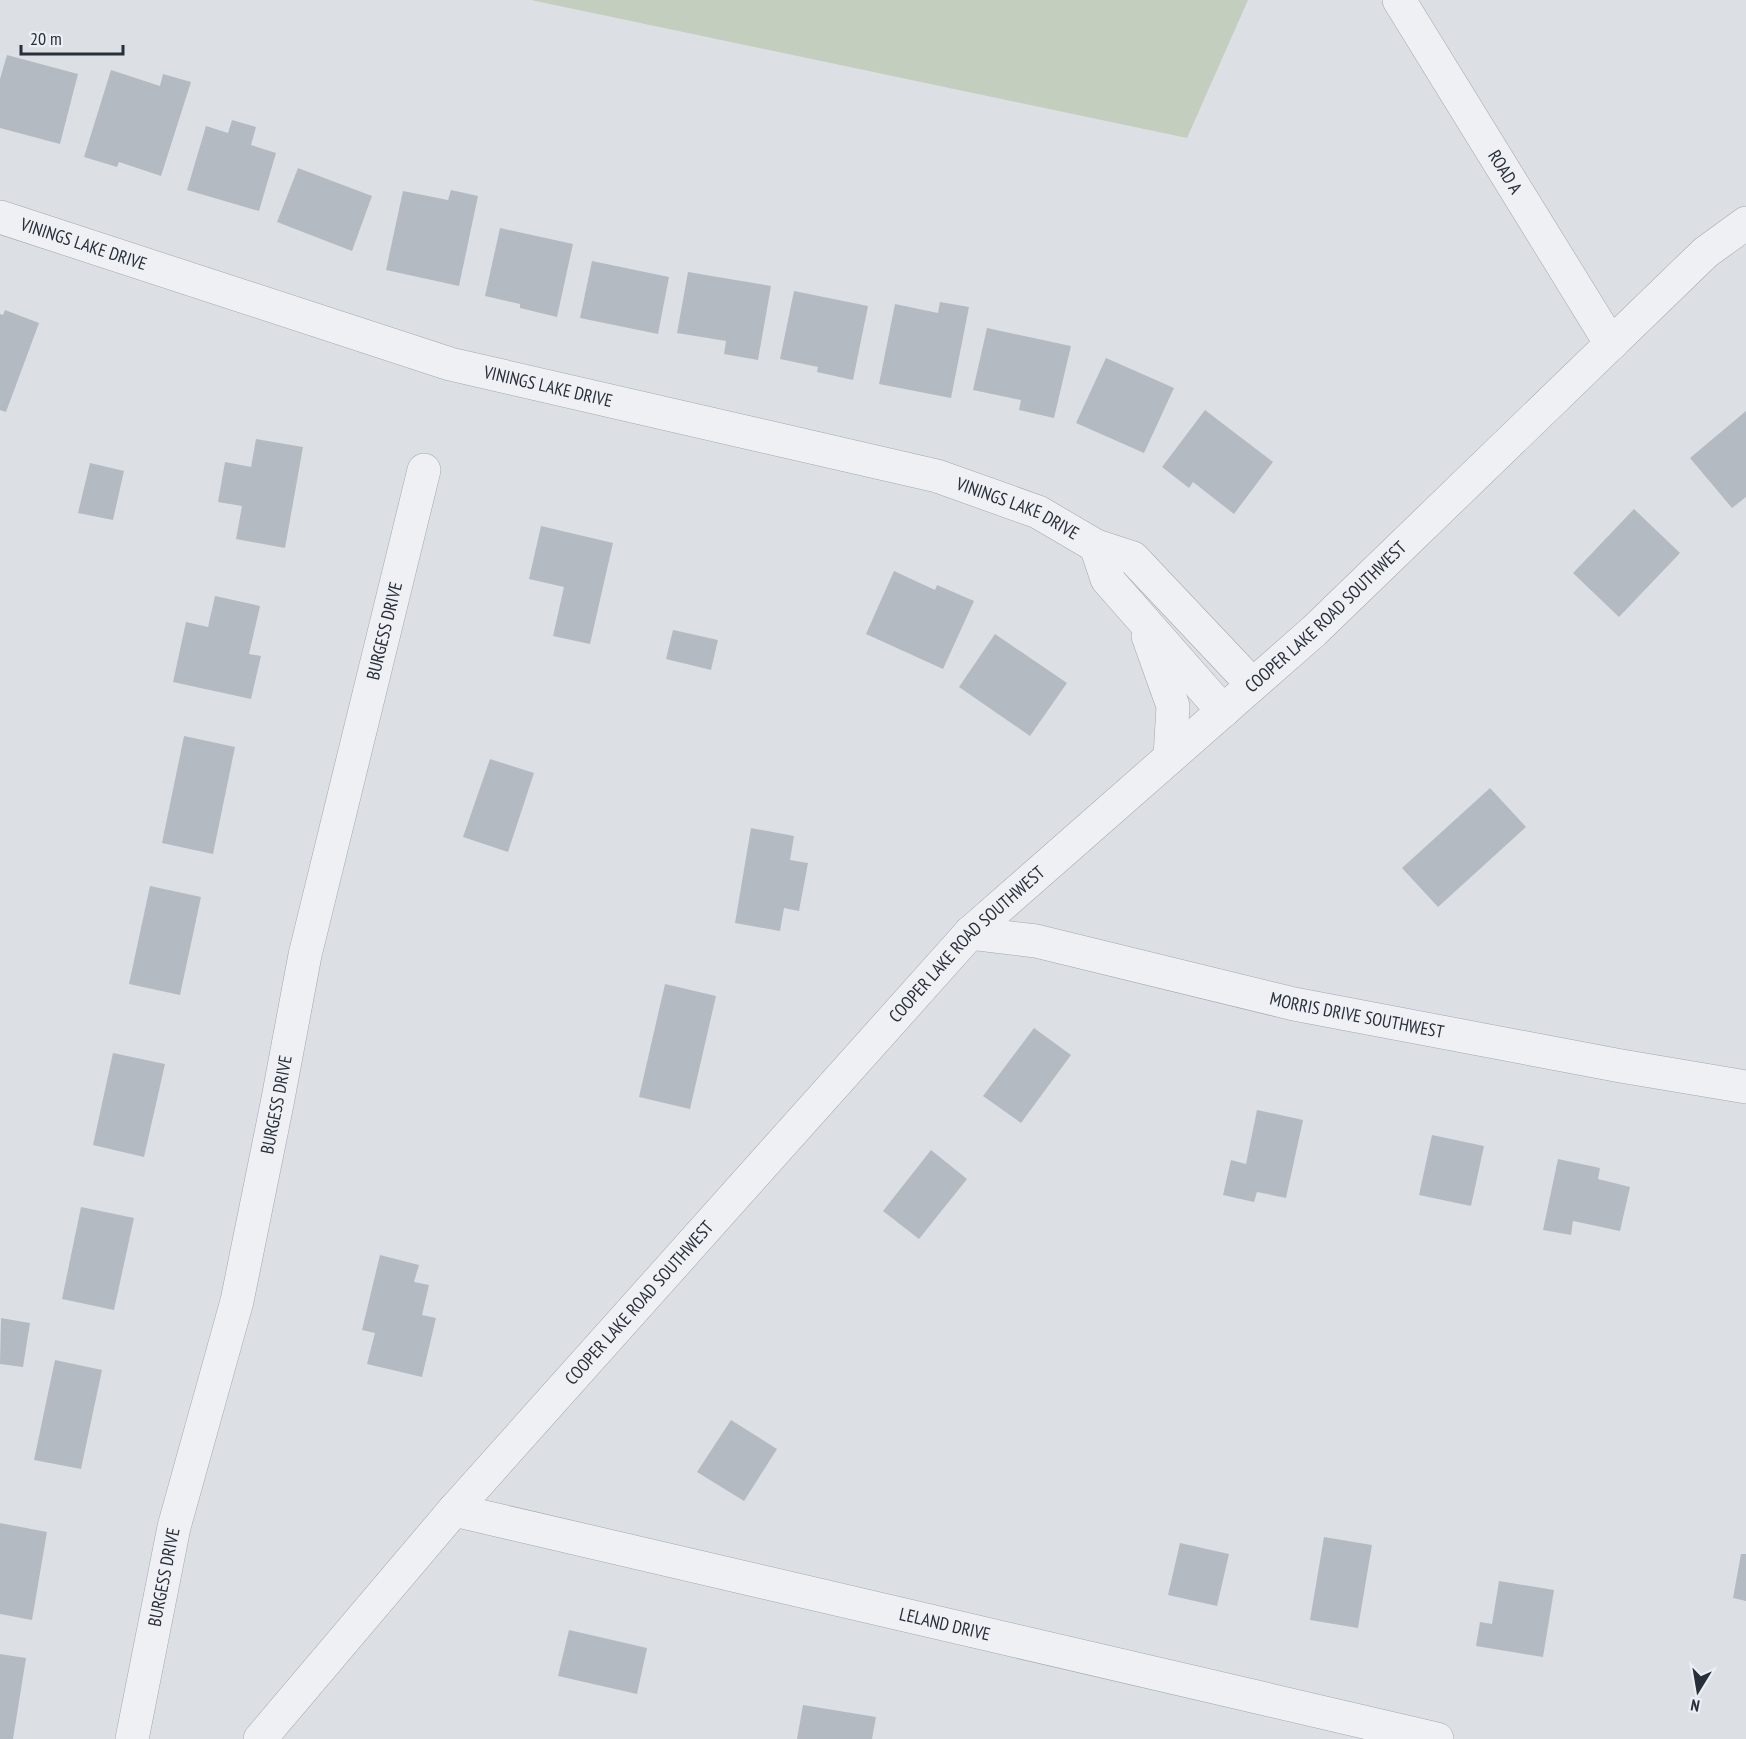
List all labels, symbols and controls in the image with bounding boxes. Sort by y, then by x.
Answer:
scale bar [21,18,123,56]
text: 20 m [30,27,62,50]
street label: ROAD A [1483,145,1528,198]
street label: VININGS LAKE DRIVE [17,212,150,275]
street label: VININGS LAKE DRIVE [481,360,615,412]
street label: VININGS LAKE DRIVE [952,471,1083,544]
street label: COOPER LAKE ROAD SOUTHWEST [1240,536,1411,697]
street label: BURGESS DRIVE [361,579,407,682]
street label: COOPER LAKE ROAD SOUTHWEST [884,861,1049,1027]
street label: MORRIS DRIVE SOUTHWEST [1268,987,1446,1043]
street label: BURGESS DRIVE [255,1053,297,1156]
street label: COOPER LAKE ROAD SOUTHWEST [560,1216,718,1389]
street label: BURGESS DRIVE [143,1526,185,1628]
street label: LELAND DRIVE [897,1602,993,1646]
north arrow [1668,1661,1728,1721]
text: N [1689,1695,1701,1716]

